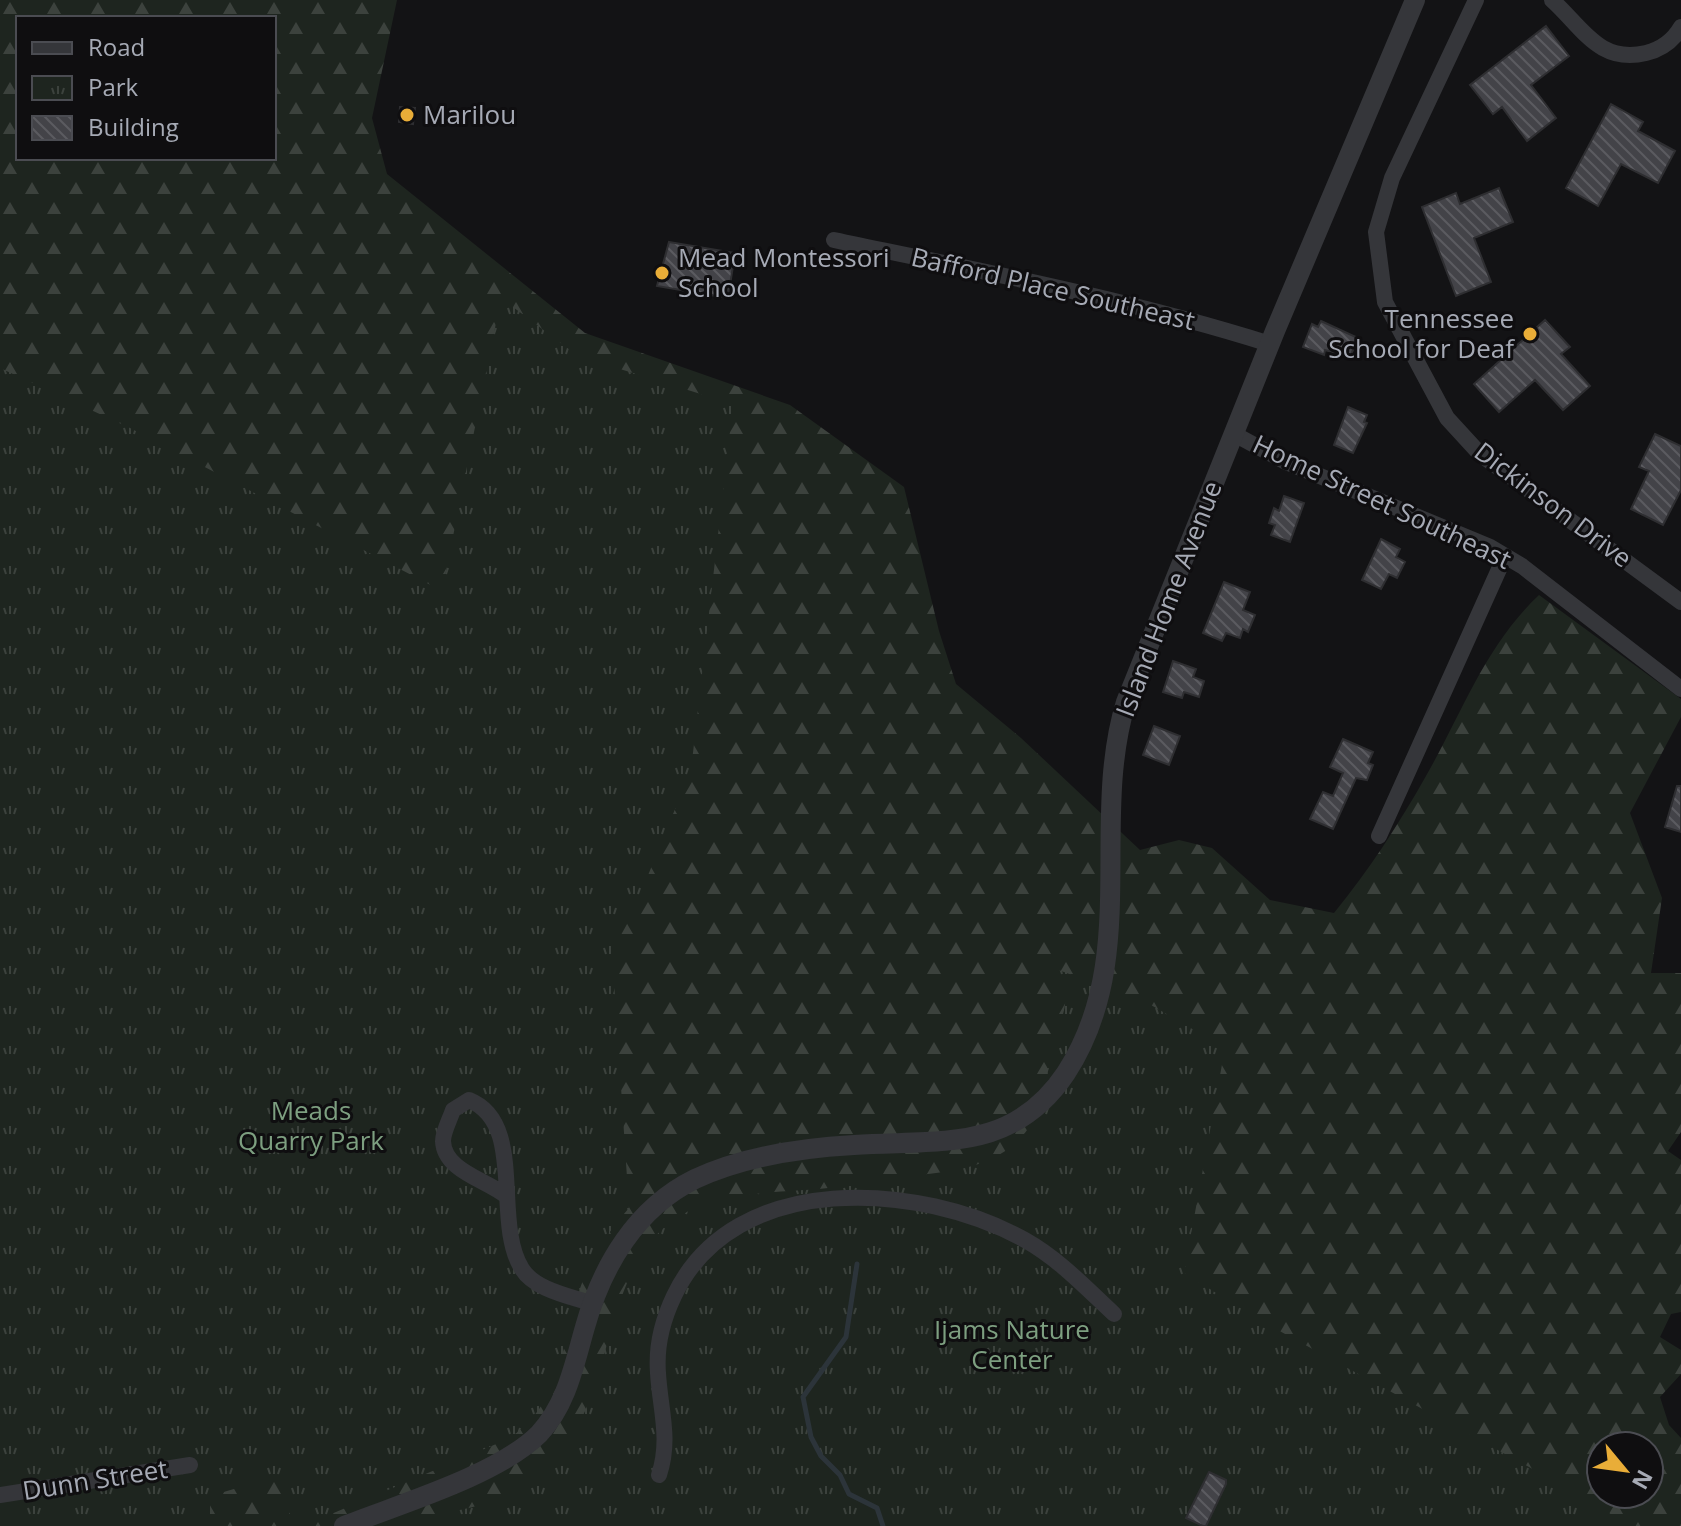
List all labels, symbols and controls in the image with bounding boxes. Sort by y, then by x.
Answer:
legend [16,16,276,160]
text: Road [88,30,145,63]
text: Park [88,70,139,103]
place label: Marilou [423,96,516,132]
marker: Marilou [398,106,416,124]
text: Building [88,110,179,143]
street label: Bafford Place Southeast [908,238,1199,338]
place label: Mead Montessori School [678,239,890,305]
marker: Mead Montessori School [653,264,671,282]
place label: Tennessee School for Deaf [1328,300,1515,366]
marker: Tennessee School for Deaf [1521,325,1539,343]
street label: Home Street Southeast [1247,425,1518,577]
street label: Dickinson Drive [1468,433,1640,575]
street label: Island Home Avenue [1106,475,1230,722]
park label: Meads Quarry Park [238,1092,384,1158]
park label: Ijams Nature Center [934,1311,1090,1377]
north arrow [1585,1430,1665,1510]
street label: Dunn Street [20,1450,170,1508]
text: N [1626,1465,1661,1495]

